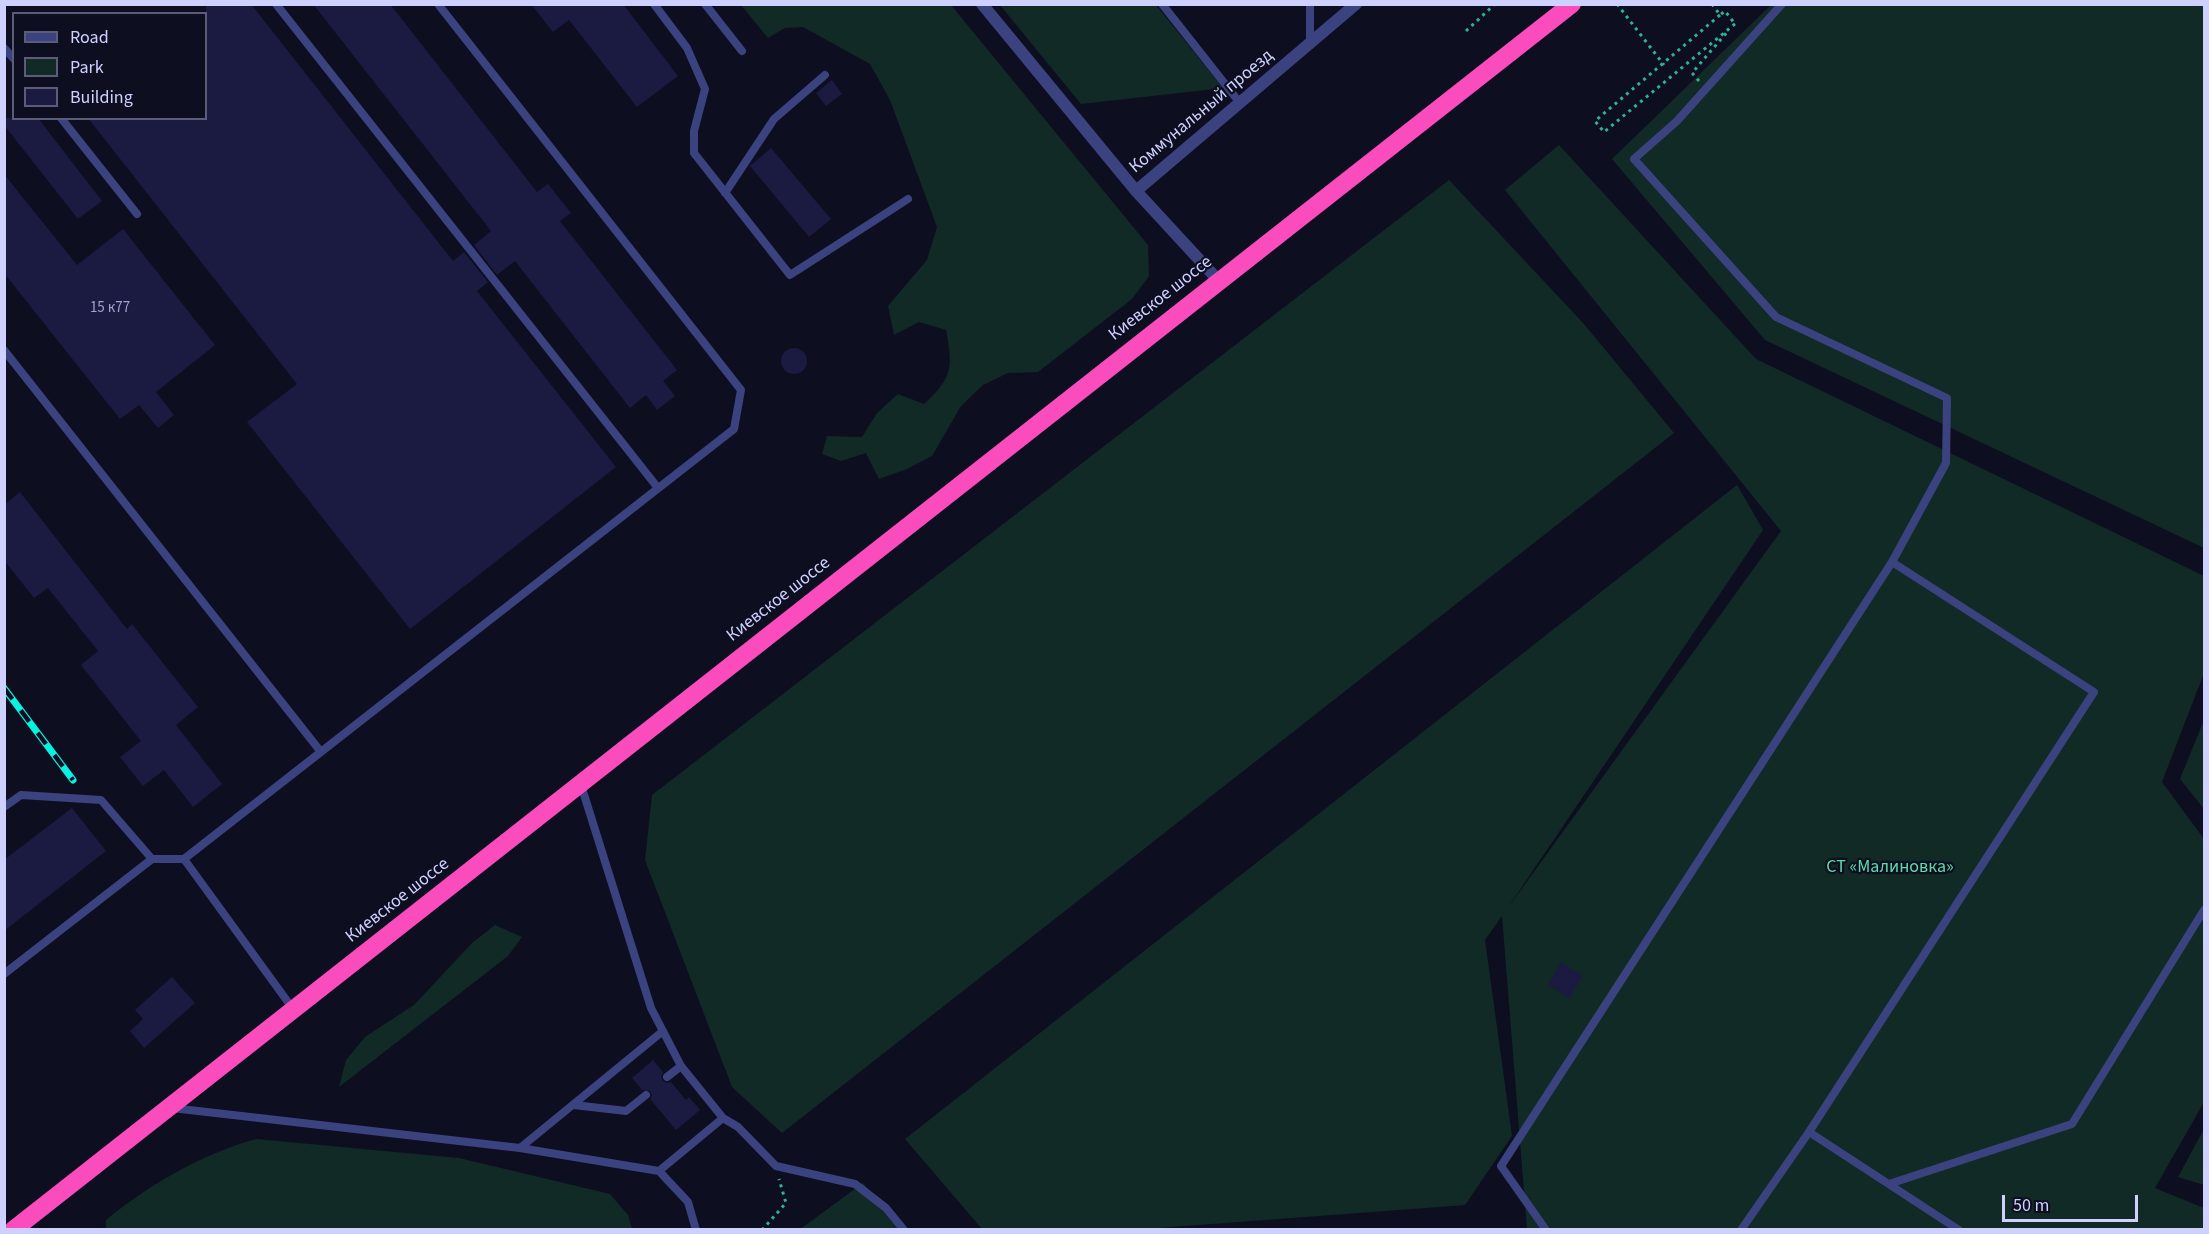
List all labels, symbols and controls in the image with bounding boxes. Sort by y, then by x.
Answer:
legend [12,12,207,120]
text: Road [70,25,109,50]
street label: Коммунальный проезд [1126,45,1278,179]
text: Park [70,55,104,80]
text: Building [70,85,133,110]
street label: Киевское шоссе [1105,252,1217,346]
house number: 15 к77 [90,300,130,318]
street label: Киевское шоссе [723,553,835,647]
street label: Киевское шоссе [342,854,454,948]
park label: СТ «Малиновка» [1826,857,1954,879]
scale bar [2005,1183,2142,1221]
text: 50 m [2013,1193,2049,1218]

